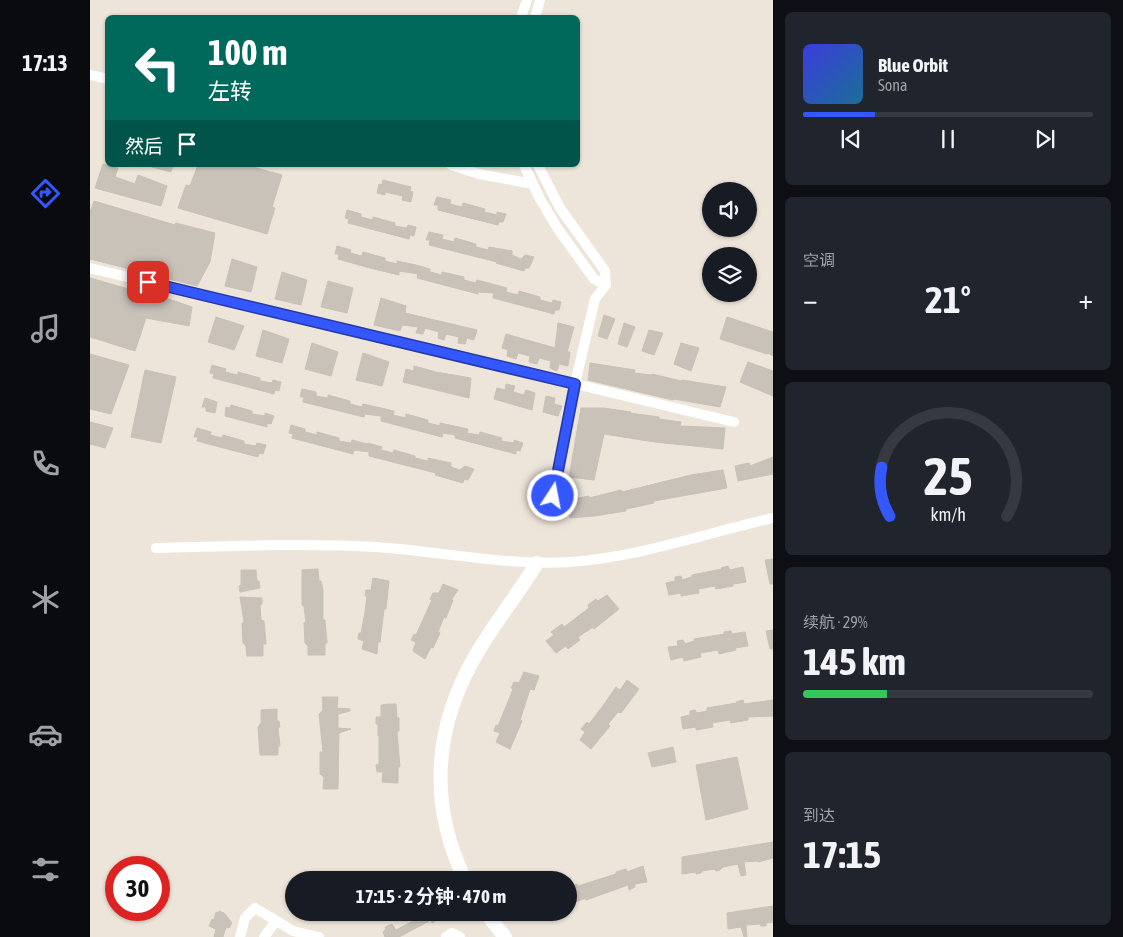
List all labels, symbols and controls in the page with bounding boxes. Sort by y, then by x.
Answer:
text: 100 m [208,32,287,72]
icon: left [125,35,190,100]
text: 17:13 [22,50,68,76]
text: Blue Orbit [878,54,948,76]
text: Sona [878,76,907,94]
text: 左转 [208,78,252,104]
icon: previous [837,125,865,153]
icon: pause [934,125,962,153]
icon: next [1031,125,1059,153]
icon: arrive [173,130,201,158]
text: 然后 [125,135,163,157]
icon: directions [28,176,63,211]
map controls [702,182,757,302]
button: sound [702,182,757,237]
button: layers [702,247,757,302]
text: 空调 [803,251,835,269]
pin [127,261,169,303]
icon: arrive [134,268,162,296]
text: 21° [925,278,971,321]
text: − [803,283,818,315]
text: + [1078,283,1093,315]
icon: music [28,311,63,346]
icon: phone [28,446,63,481]
text: 25 [924,446,972,506]
position arrow [526,469,578,521]
text: km/h [930,504,966,525]
icon: climate [28,582,63,617]
text: 续航 · 29% [803,613,868,631]
text: 145 km [803,640,906,683]
icon: car [28,717,63,752]
text: 到达 [803,806,835,824]
text: 17:15 [803,833,881,876]
icon: filters [28,852,63,887]
speed limit sign: 30 [105,856,170,921]
text: 17:15 · 2 分钟 · 470 m [356,885,506,907]

